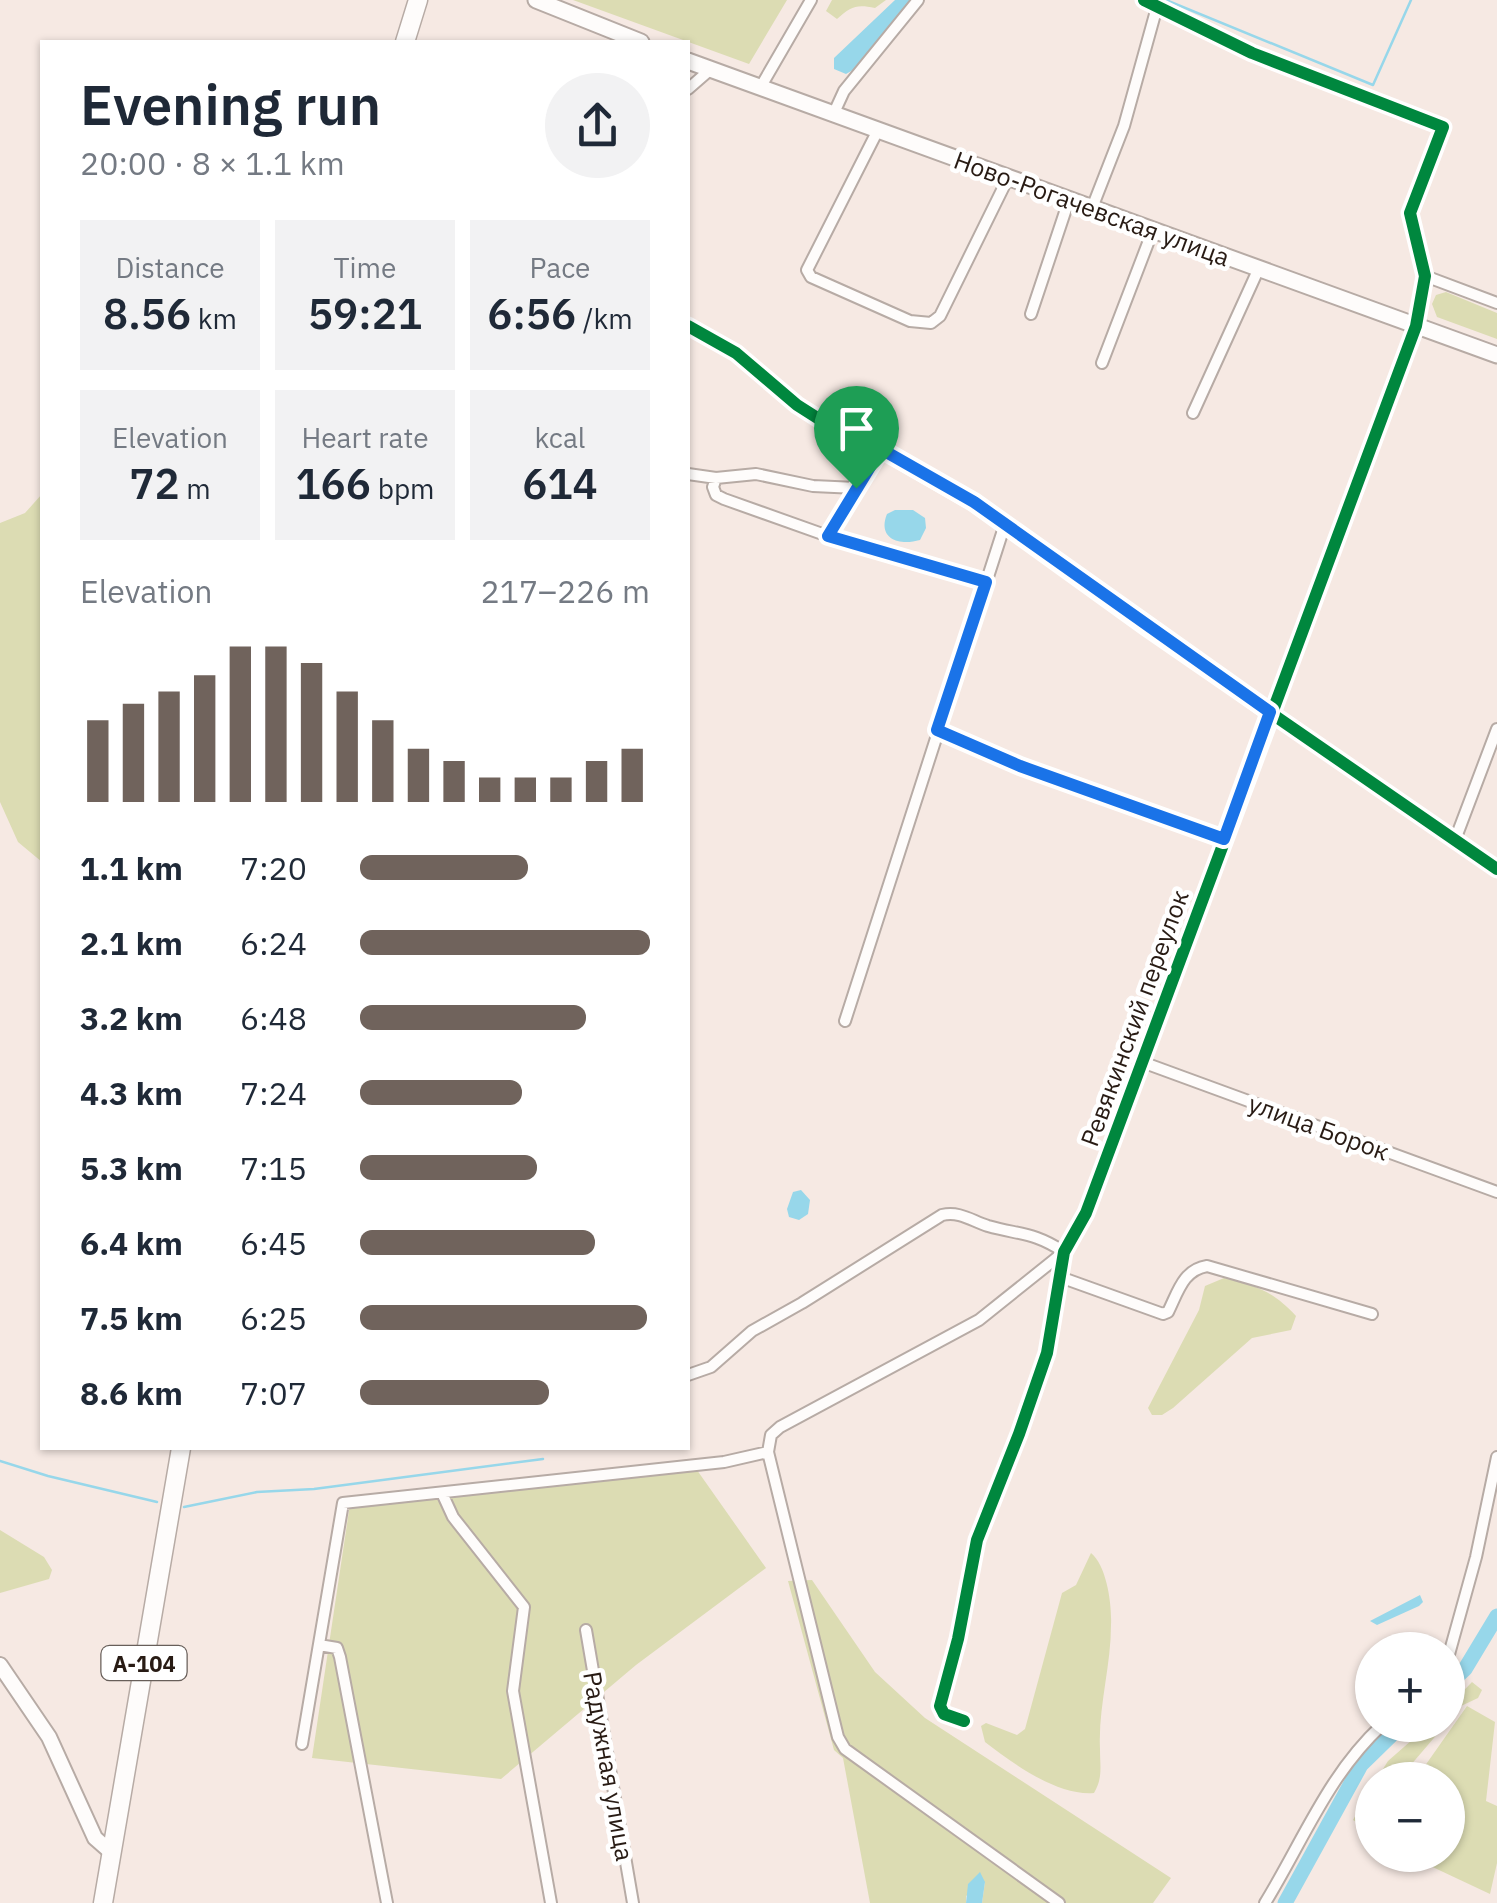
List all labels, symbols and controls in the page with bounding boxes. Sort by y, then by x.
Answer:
text: Evening run [80,69,381,140]
button: share [545,73,650,178]
text: 20:00 · 8 × 1.1 km [80,142,345,184]
street label: Ново-Рогачевская улица [950,143,1234,273]
text: Distance [115,249,225,286]
text: Time [334,249,396,286]
text: Pace [530,249,590,286]
text: 8.56 [103,286,191,341]
text: 59:21 [308,286,422,341]
text: 6:56 [487,286,576,341]
text: km [191,300,237,337]
text: /km [576,300,633,337]
pin [814,386,899,489]
icon: arrive [829,401,884,456]
text: Elevation [112,419,228,456]
text: Heart rate [301,419,429,456]
text: kcal [535,419,585,456]
text: 72 [129,456,180,511]
text: 166 [295,456,371,511]
text: 614 [522,456,598,511]
text: m [180,470,211,507]
text: bpm [371,470,435,507]
text: Elevation [80,570,213,612]
text: 217–226 m [480,570,650,612]
text: 1.1 km [80,847,183,889]
text: 7:20 [240,847,307,889]
street label: Ревякинский переулок [1072,885,1196,1151]
text: 2.1 km [80,922,183,964]
text: 6:24 [240,922,307,964]
text: 3.2 km [80,997,183,1039]
text: 6:48 [240,997,307,1039]
text: 4.3 km [80,1072,183,1114]
text: 7:24 [240,1072,307,1114]
street label: улица Борок [1244,1086,1394,1168]
text: 5.3 km [80,1147,183,1189]
text: 7:15 [240,1147,307,1189]
text: 6.4 km [80,1222,183,1264]
text: 6:45 [240,1222,307,1264]
text: 7.5 km [80,1297,183,1339]
text: 6:25 [240,1297,307,1339]
text: 8.6 km [80,1372,183,1414]
text: 7:07 [240,1372,307,1414]
map controls [1355,1632,1465,1872]
button: + [1355,1632,1465,1742]
road number: А-104 [102,1646,186,1680]
street label: Радужная улица [576,1669,642,1863]
button: − [1355,1762,1465,1872]

